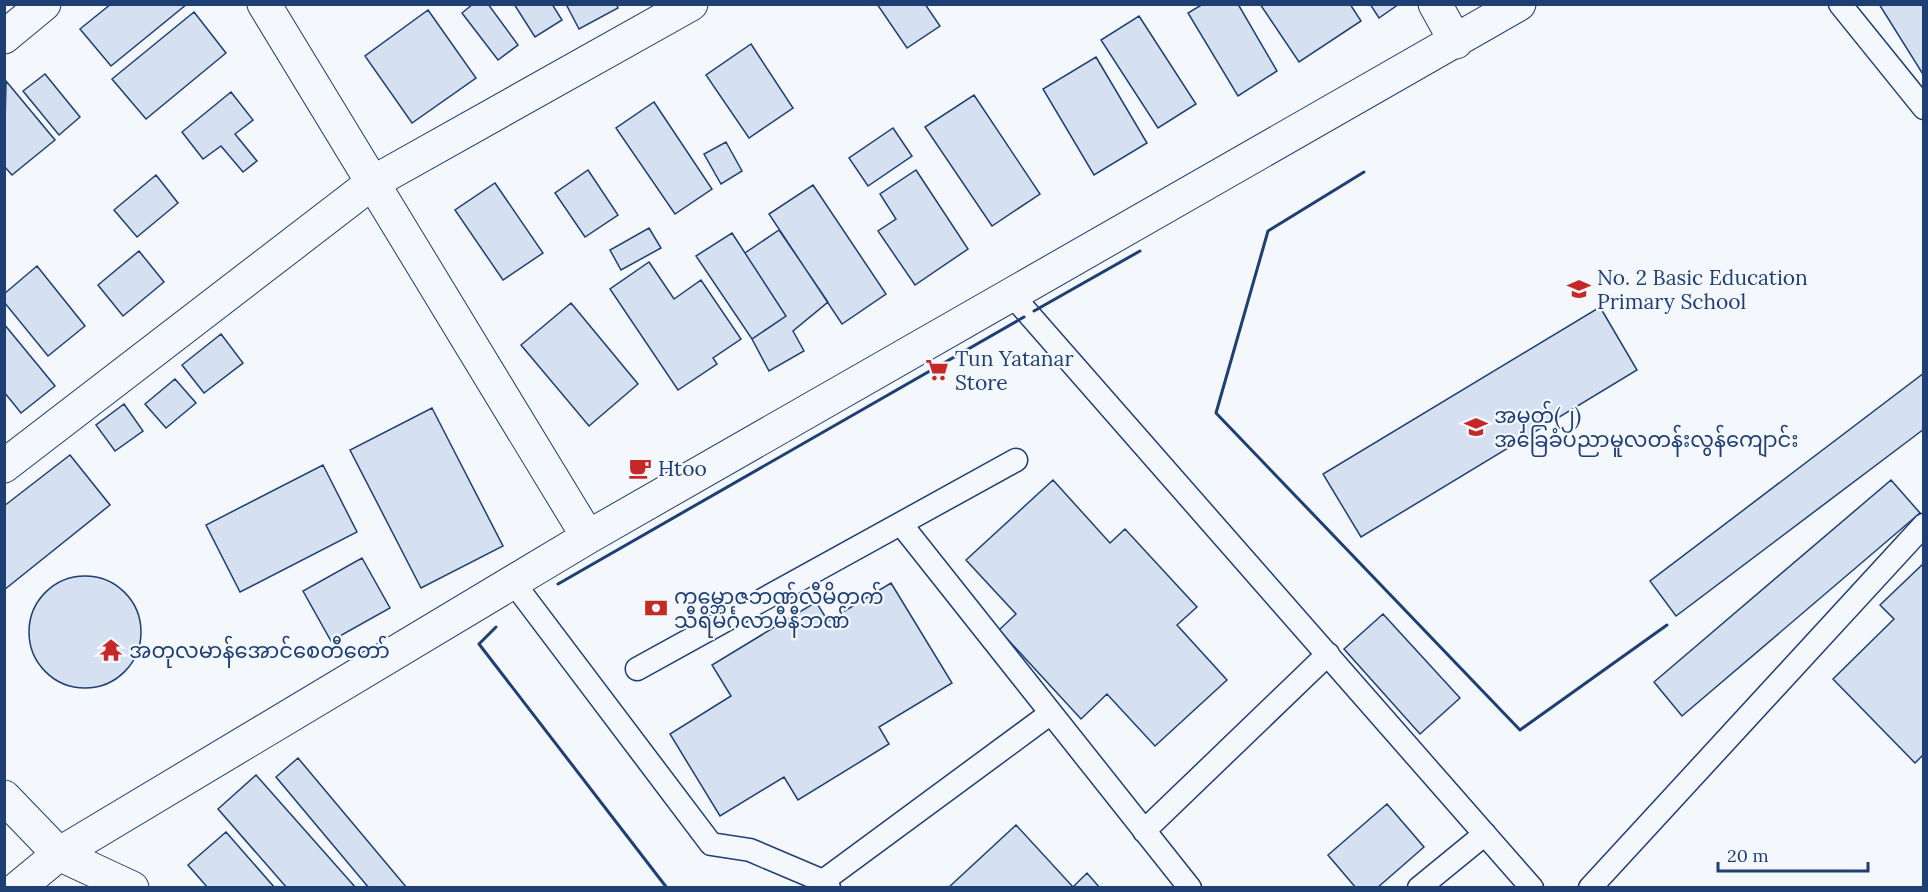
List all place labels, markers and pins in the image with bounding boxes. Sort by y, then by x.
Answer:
place label: No. 2 Basic Education Primary School [1597,264,1808,315]
school or university icon: No. 2 Basic Education Primary School [1566,276,1592,302]
place label: Tun Yatanar Store [955,345,1074,396]
supermarket icon: Tun Yatanar Store [924,357,950,383]
place label: အမှတ်(၂) အခြေခံပညာမူလတန်းလွန်ကျောင်း [1494,400,1798,458]
school or university icon: အမှတ်(၂) အခြေခံပညာမူလတန်းလွန်ကျောင်း [1463,414,1489,440]
cafe icon: Htoo [627,455,653,481]
place label: Htoo [658,455,707,482]
place label: ကမ္ဘောဇဘဏ်လီမိတက် သီရိမင်္ဂလာမီနီဘဏ် [674,581,884,638]
bank icon: ကမ္ဘောဇဘဏ်လီမိတက် သီရိမင်္ဂလာမီနီဘဏ် [643,595,669,621]
place label: အတုလမာန်အောင်စေတီတော် [129,635,390,668]
temple icon: အတုလမာန်အောင်စေတီတော် [98,637,124,663]

